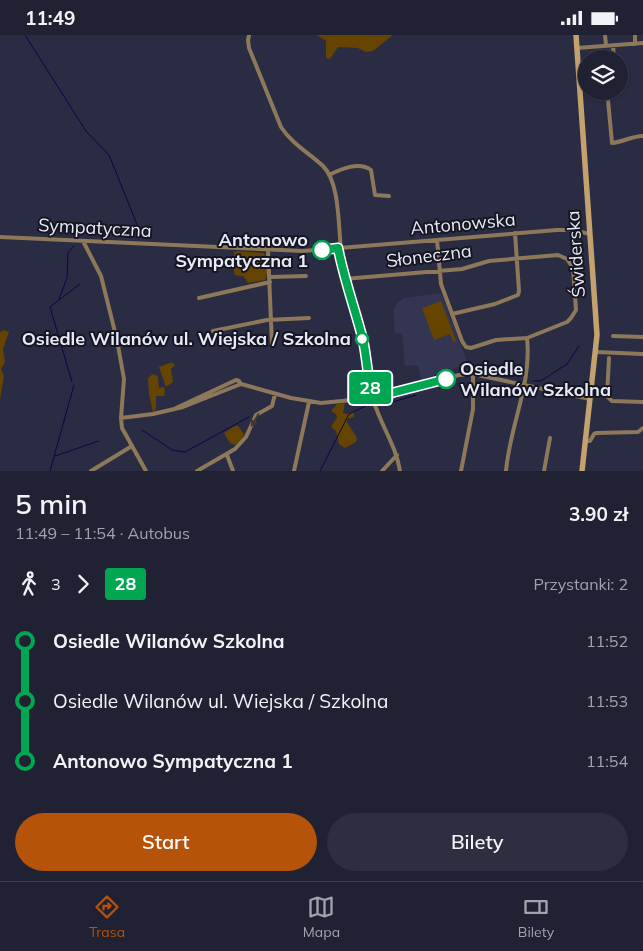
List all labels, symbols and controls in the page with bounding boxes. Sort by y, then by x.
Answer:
text: 11:49 [25,6,75,30]
map controls [578,50,628,100]
button: layers [578,50,628,100]
street label: Antonowska [409,207,516,240]
street label: Świderska [561,210,590,298]
street label: Sympatyczna [38,213,152,242]
place label: Antonowo Sympatyczna 1 [175,228,308,272]
street label: Słoneczna [385,239,473,272]
marker: Antonowo Sympatyczna 1 [312,240,332,260]
place label: Osiedle Wilanów ul. Wiejska / Szkolna [22,327,351,350]
marker: Osiedle Wilanów ul. Wiejska / Szkolna [355,332,369,346]
place label: Osiedle Wilanów Szkolna [460,357,611,401]
marker: Osiedle Wilanów Szkolna [436,369,456,389]
line badge: 28 [348,372,392,404]
text: 28 [359,376,381,399]
one-way arrow [250,413,259,427]
text: 5 min [15,486,88,521]
text: 3.90 zł [569,502,628,526]
text: 11:49 – 11:54 · Autobus [15,523,190,543]
icon: walk [15,570,43,598]
icon: forward [69,570,97,598]
text: 28 [115,572,136,595]
text: 3 [51,574,61,594]
text: Przystanki: 2 [533,574,628,594]
text: Osiedle Wilanów Szkolna [53,629,285,653]
text: 11:52 [586,631,628,651]
text: Osiedle Wilanów ul. Wiejska / Szkolna [53,689,388,713]
text: 11:53 [586,691,628,711]
text: Antonowo Sympatyczna 1 [53,749,293,773]
text: 11:54 [586,751,628,771]
button: Start [15,813,317,871]
button: Bilety [327,813,628,871]
tab: Trasa [89,893,125,941]
tab: Mapa [303,893,340,941]
tab: Bilety [518,893,554,941]

